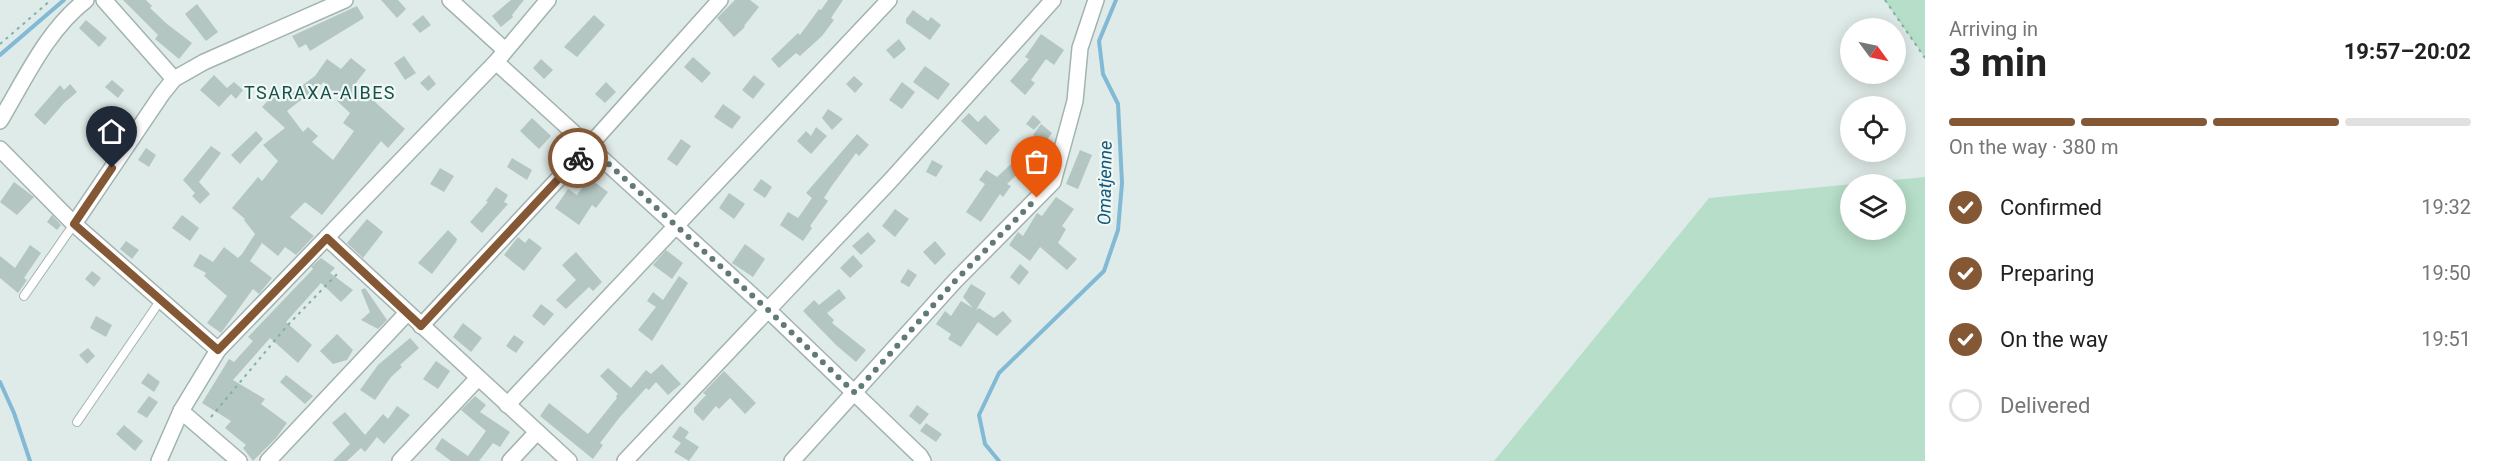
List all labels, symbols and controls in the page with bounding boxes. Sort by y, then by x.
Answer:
text: Arriving in [1949,17,2038,41]
north arrow [1840,18,1906,84]
map controls [1840,18,1906,240]
text: 19:57–20:02 [2344,39,2471,64]
text: 3 min [1949,40,2047,86]
district label: TSARAXA-AIBES [244,82,396,103]
button: locate [1840,96,1906,162]
pin [86,106,137,168]
icon: home [95,115,128,148]
courier [548,128,608,188]
text: On the way · 380 m [1949,135,2118,159]
pin [1011,136,1062,198]
water label: Omatjenne [1093,141,1116,225]
icon: bike [562,142,595,175]
icon: bag [1020,145,1053,178]
button: layers [1840,174,1906,240]
icon: check [1949,191,1982,224]
text: Confirmed [2000,195,2102,220]
text: 19:32 [2421,195,2471,219]
icon: check [1949,257,1982,290]
text: Preparing [2000,261,2094,286]
text: 19:50 [2421,261,2471,285]
icon: check [1949,323,1982,356]
text: On the way [2000,327,2108,352]
text: 19:51 [2421,327,2471,351]
text: Delivered [2000,393,2090,418]

